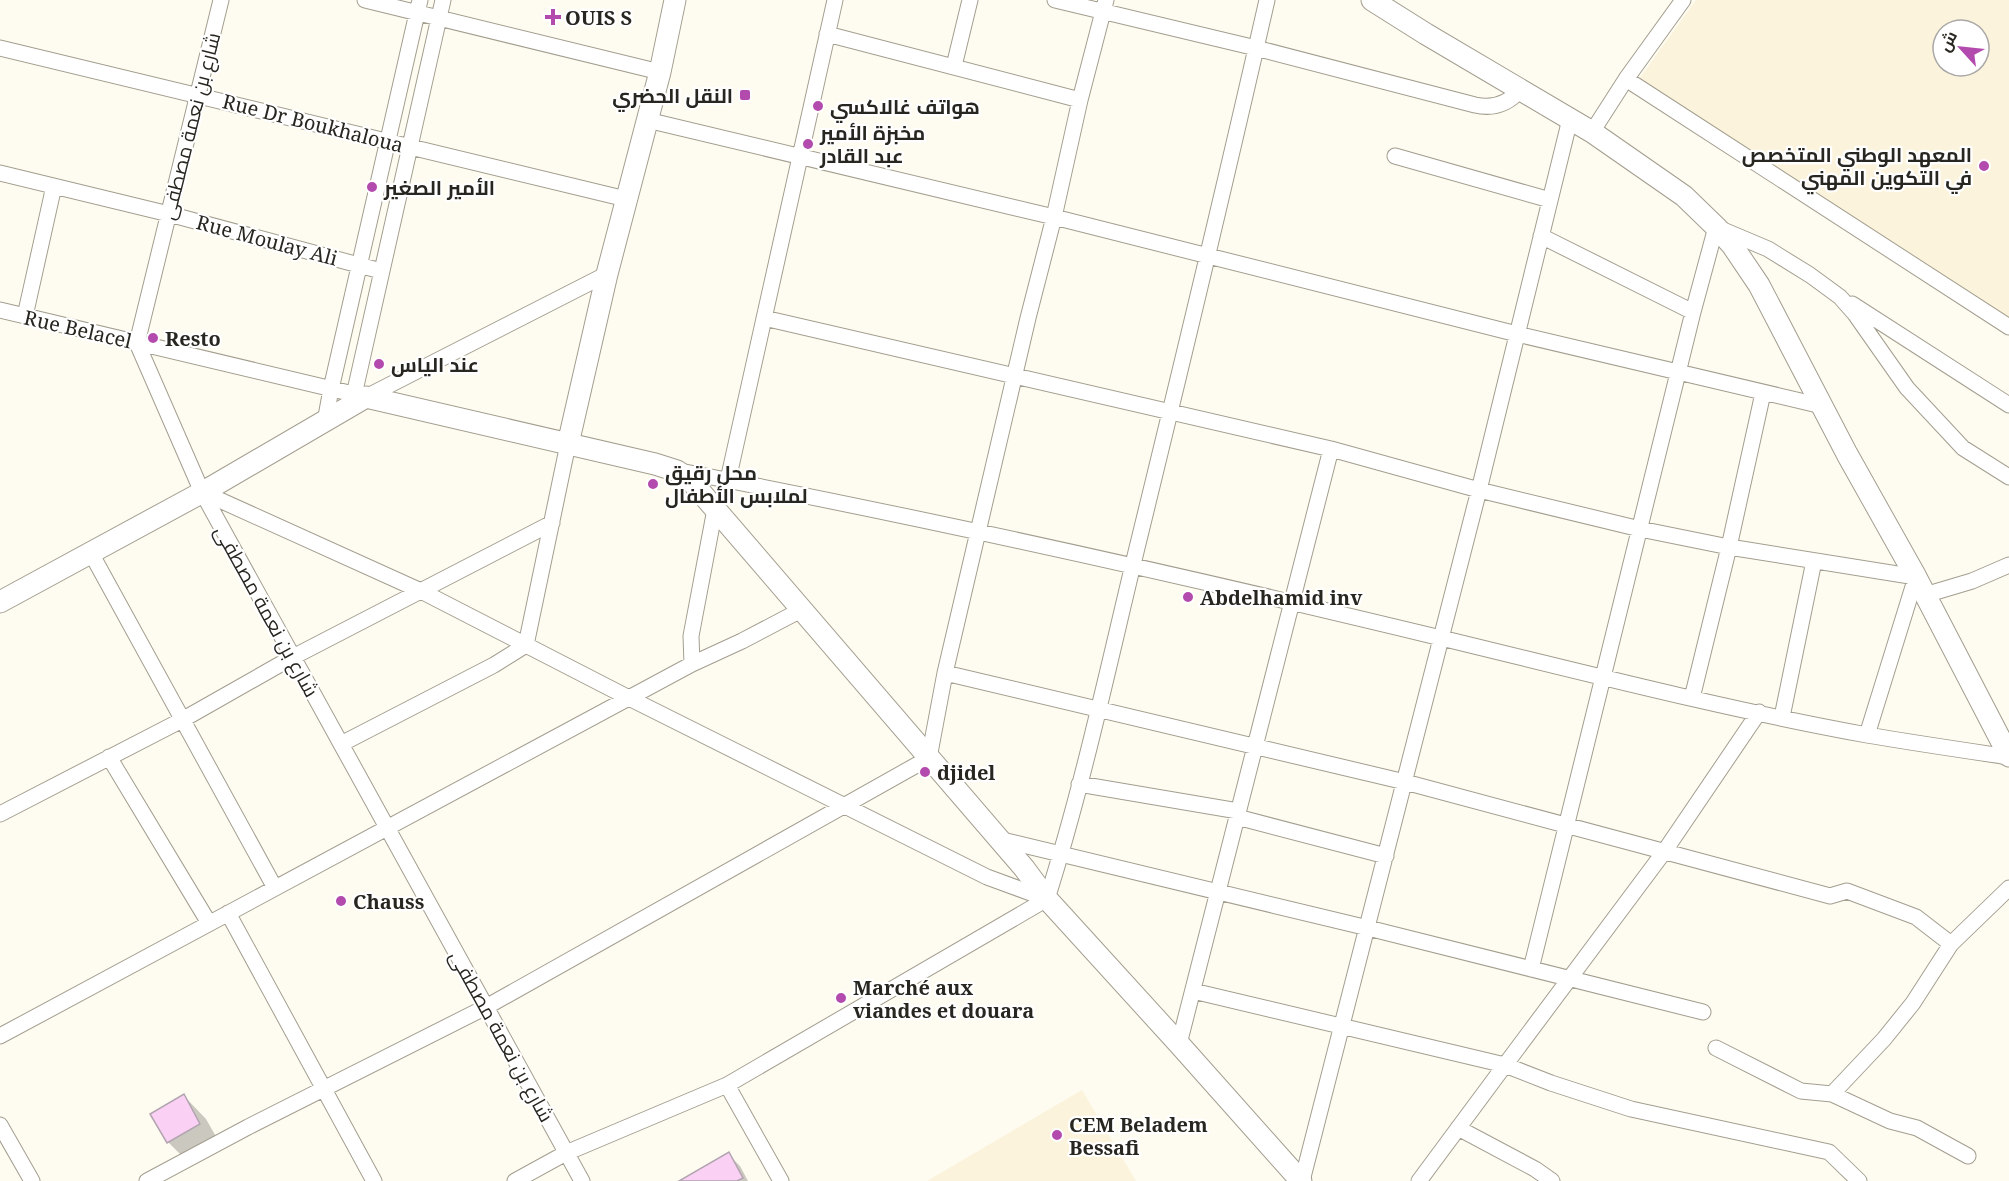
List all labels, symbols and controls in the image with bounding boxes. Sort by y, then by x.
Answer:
place label: OUIS S [565,4,632,31]
marker: OUIS S [546,10,560,24]
north arrow [1931,18,1991,78]
text: ش [1933,27,1962,55]
street label: شارع بن نعمة مصطفى [154,30,227,223]
place label: النقل الحضري [612,82,733,112]
street label: Rue Dr Boukhaloua [220,87,406,159]
marker: النقل الحضري [738,88,752,102]
place label: هواتف غالاكسي [830,93,980,123]
marker: هواتف غالاكسي [811,99,825,113]
place label: مخبزة الأمير عبد القادر [819,119,925,169]
marker: مخبزة الأمير عبد القادر [801,137,815,151]
place label: المعهد الوطني المتخصص في التكوين المهني [1742,141,1972,195]
marker: المعهد الوطني المتخصص في التكوين المهني [1977,159,1991,173]
place label: الأمير الصغير [383,174,495,201]
marker: الأمير الصغير [365,180,379,194]
street label: Rue Moulay Ali [193,208,341,272]
street label: Rue Belacel [22,304,134,354]
place label: Resto [165,325,221,352]
marker: Resto [146,331,160,345]
place label: عند الياس [391,351,479,378]
marker: عند الياس [372,357,386,371]
place label: محل رقيق لملابس الأطفال [665,459,808,509]
marker: محل رقيق لملابس الأطفال [646,477,660,491]
street label: شارع بن نعمة مصطفى [208,520,325,702]
place label: Abdelhamid inv [1200,584,1363,611]
marker: Abdelhamid inv [1181,590,1195,604]
place label: djidel [937,759,995,786]
marker: djidel [918,765,932,779]
place label: Chauss [353,888,424,915]
marker: Chauss [334,894,348,908]
street label: شارع بن نعمة مصطفى [443,945,560,1127]
place label: Marché aux viandes et douara [853,974,1034,1024]
marker: Marché aux viandes et douara [834,991,848,1005]
place label: CEM Beladem Bessafi [1069,1111,1208,1161]
marker: CEM Beladem Bessafi [1050,1128,1064,1142]

